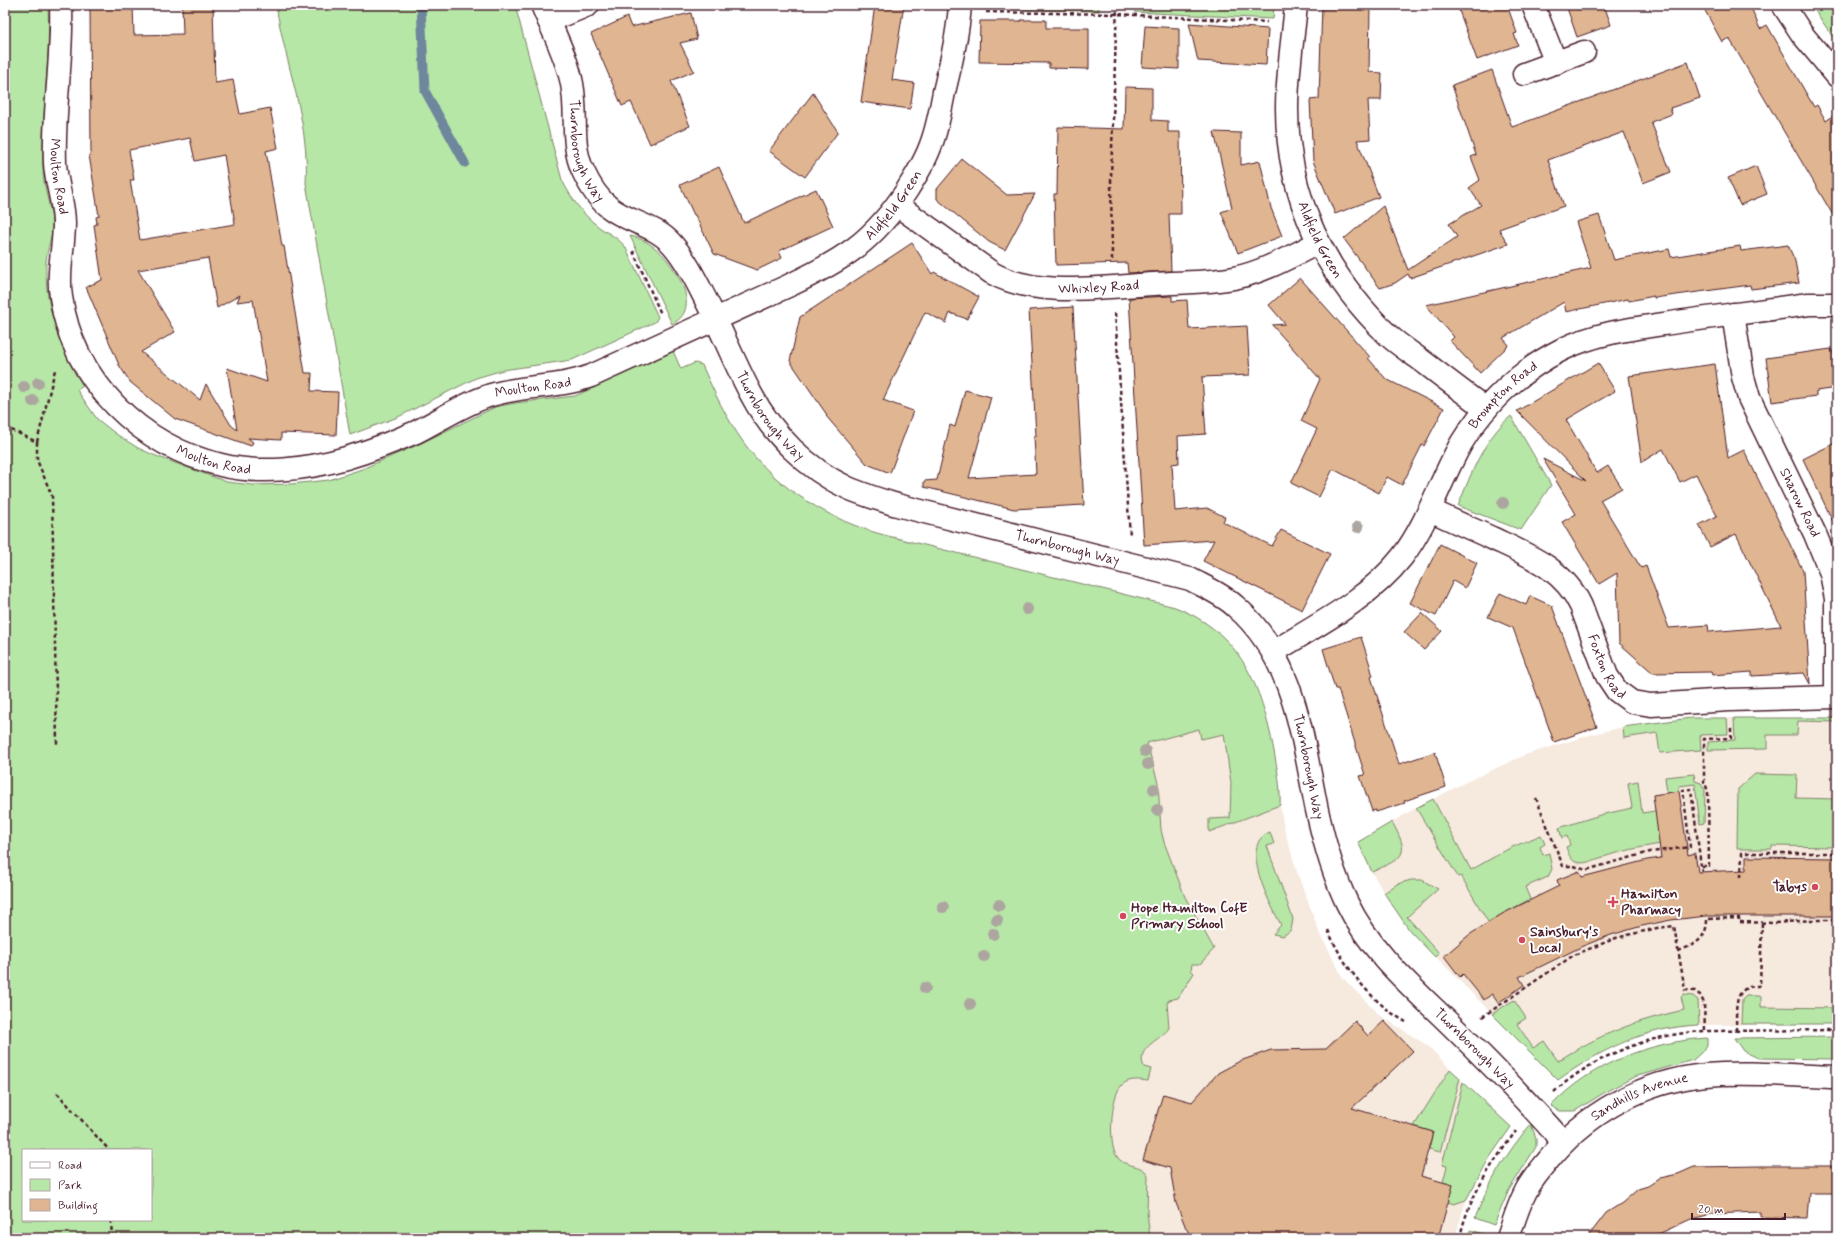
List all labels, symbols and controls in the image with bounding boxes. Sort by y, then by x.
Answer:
street label: Thornborough Way [565,99,608,206]
street label: Moulton Road [46,138,73,216]
street label: Aldfield Green [861,167,926,244]
street label: Aldfield Green [1293,199,1347,282]
street label: Whixley Road [1058,276,1140,298]
street label: Brompton Road [1465,357,1541,432]
street label: Thornborough Way [732,368,808,465]
street label: Moulton Road [493,373,573,402]
street label: Moulton Road [173,441,252,479]
street label: Sharow Road [1775,465,1824,540]
street label: Thornborough Way [1013,526,1121,570]
street label: Foxton Road [1583,632,1630,704]
street label: Thornborough Way [1288,712,1328,821]
place label: Tabys [1773,878,1808,896]
marker: Tabys [1810,882,1820,892]
place label: Hamilton Pharmacy [1621,885,1681,919]
marker: Hamilton Pharmacy [1608,897,1618,907]
place label: Hope Hamilton CofE Primary School [1131,899,1247,933]
marker: Hope Hamilton CofE Primary School [1118,911,1128,921]
place label: Sainsbury's Local [1530,923,1599,957]
marker: Sainsbury's Local [1517,935,1527,945]
street label: Thornborough Way [1430,1004,1518,1093]
street label: Sandhills Avenue [1587,1069,1690,1125]
legend [22,1149,152,1221]
text: Road [58,1158,82,1174]
text: Park [58,1178,82,1194]
scale bar [1692,1195,1785,1221]
text: Building [58,1198,98,1215]
text: 20 m [1698,1202,1724,1218]

